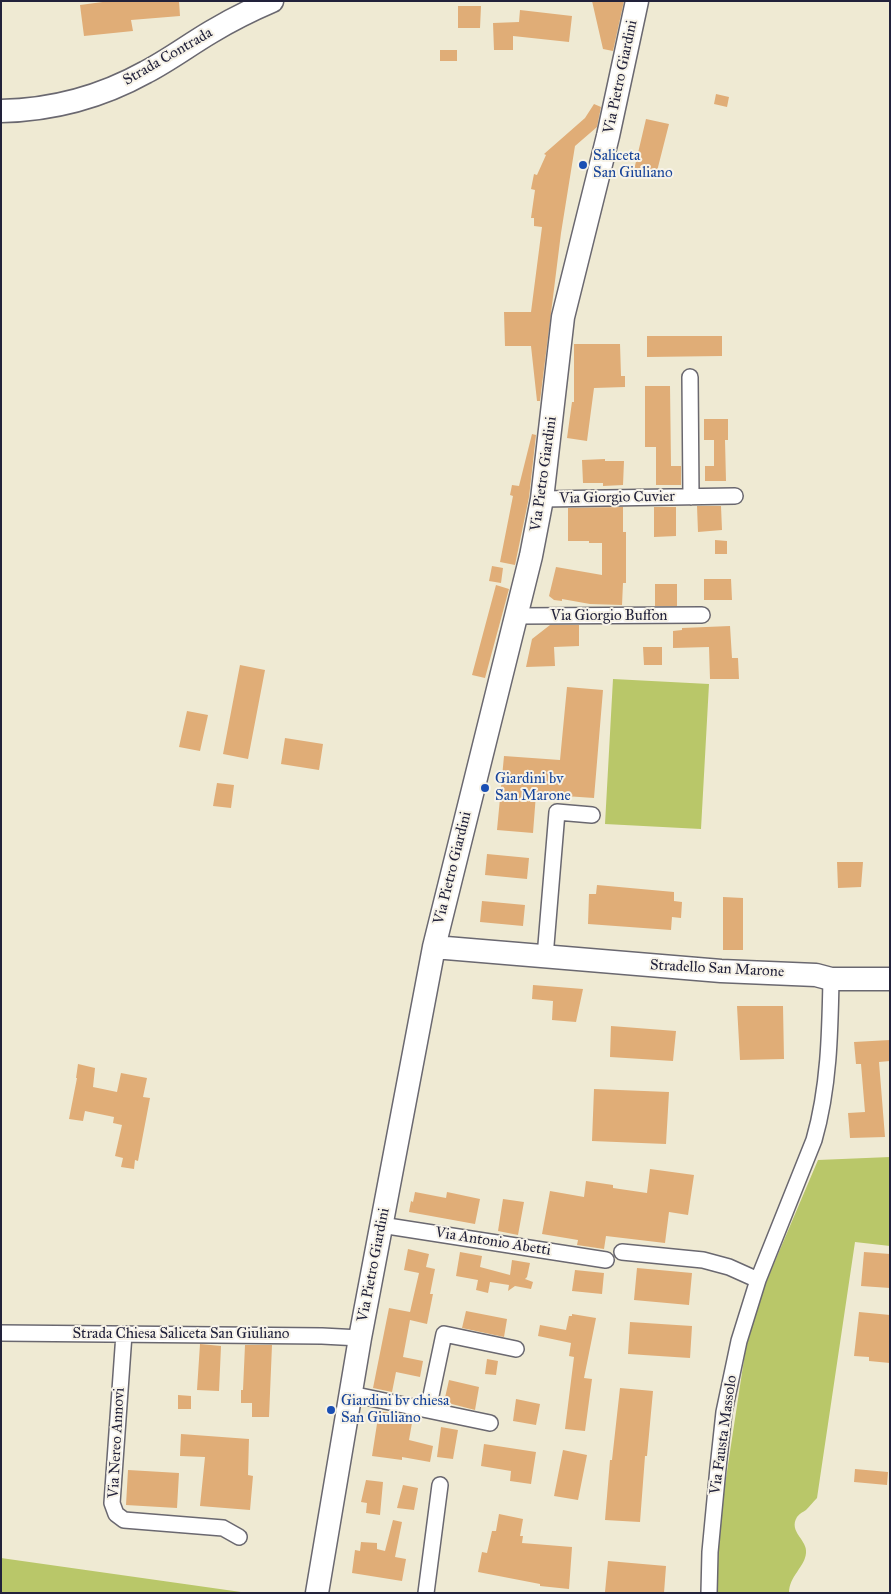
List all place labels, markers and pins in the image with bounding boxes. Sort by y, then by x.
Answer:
place label: Saliceta San Giuliano [593,147,673,182]
marker: Saliceta San Giuliano [577,159,589,171]
place label: Giardini bv San Marone [495,770,571,805]
marker: Giardini bv San Marone [479,782,491,794]
place label: Giardini bv chiesa San Giuliano [341,1392,449,1427]
marker: Giardini bv chiesa San Giuliano [325,1404,337,1416]

